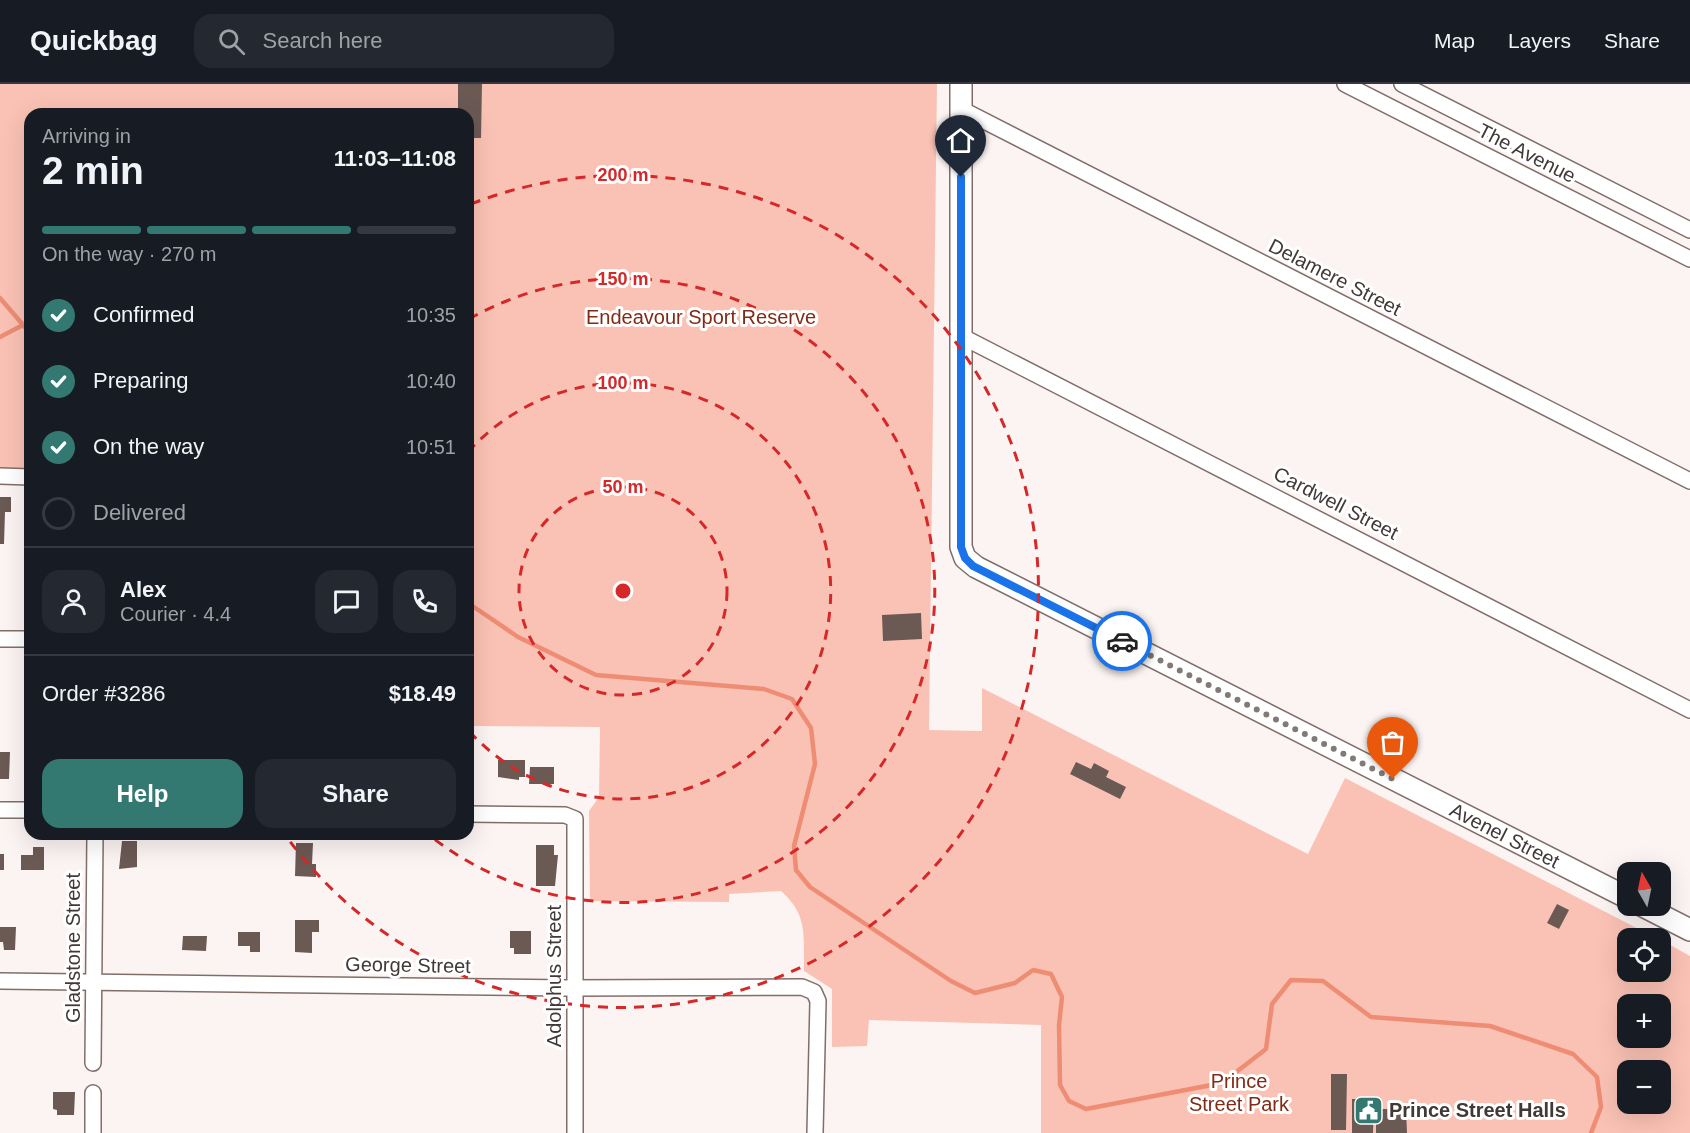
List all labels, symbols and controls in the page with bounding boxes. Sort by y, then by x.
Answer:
search box [194,14,614,68]
text: Quickbag [30,25,158,56]
icon: search [215,25,248,58]
text: Search here [263,28,382,53]
text: Map [1434,29,1475,52]
text: Layers [1508,29,1571,52]
text: Share [1604,29,1660,52]
pin [935,115,986,177]
street label: The Avenue [1475,119,1579,187]
icon: home [944,124,977,157]
text: Arriving in [42,125,131,147]
text: 11:03–11:08 [334,146,456,171]
text: 2 min [42,149,144,192]
text: 200 m [597,165,649,185]
street label: Delamere Street [1265,234,1405,320]
text: On the way · 270 m [42,243,217,265]
text: 150 m [597,269,649,289]
icon: check [42,299,75,332]
text: Confirmed [93,302,194,327]
text: 10:35 [406,304,456,326]
park label: Endeavour Sport Reserve [586,306,816,328]
icon: check [42,365,75,398]
text: Preparing [93,368,188,393]
text: 10:40 [406,370,456,392]
text: 100 m [597,373,649,393]
icon: check [42,431,75,464]
text: On the way [93,434,204,459]
text: 10:51 [406,436,456,458]
street label: Cardwell Street [1270,462,1402,544]
text: 50 m [602,477,644,497]
text: Delivered [93,500,186,525]
button: person [42,570,105,633]
button: chat [315,570,378,633]
button: phone [393,570,456,633]
text: Alex [120,577,166,602]
centre of rings [613,581,633,601]
text: Courier · 4.4 [120,603,231,625]
courier [1092,611,1152,671]
icon: car [1106,625,1139,658]
text: Order #3286 [42,681,166,706]
text: $18.49 [389,681,456,706]
pin [1367,717,1418,779]
icon: bag [1376,726,1409,759]
button: Help [42,759,243,828]
button: Share [255,759,456,828]
street label: Avenel Street [1446,799,1564,873]
north arrow [1617,862,1671,916]
map controls [1617,862,1671,1114]
street label: Gladstone Street [62,873,84,1023]
street label: Adolphus Street [543,904,565,1047]
button: locate [1617,928,1671,982]
street label: George Street [345,953,471,977]
button: + [1617,994,1671,1048]
button: − [1617,1060,1671,1114]
park label: Prince Street Park [1189,1070,1290,1115]
public building icon: Prince Street Halls [1352,1094,1384,1126]
place label: Prince Street Halls [1389,1099,1566,1121]

